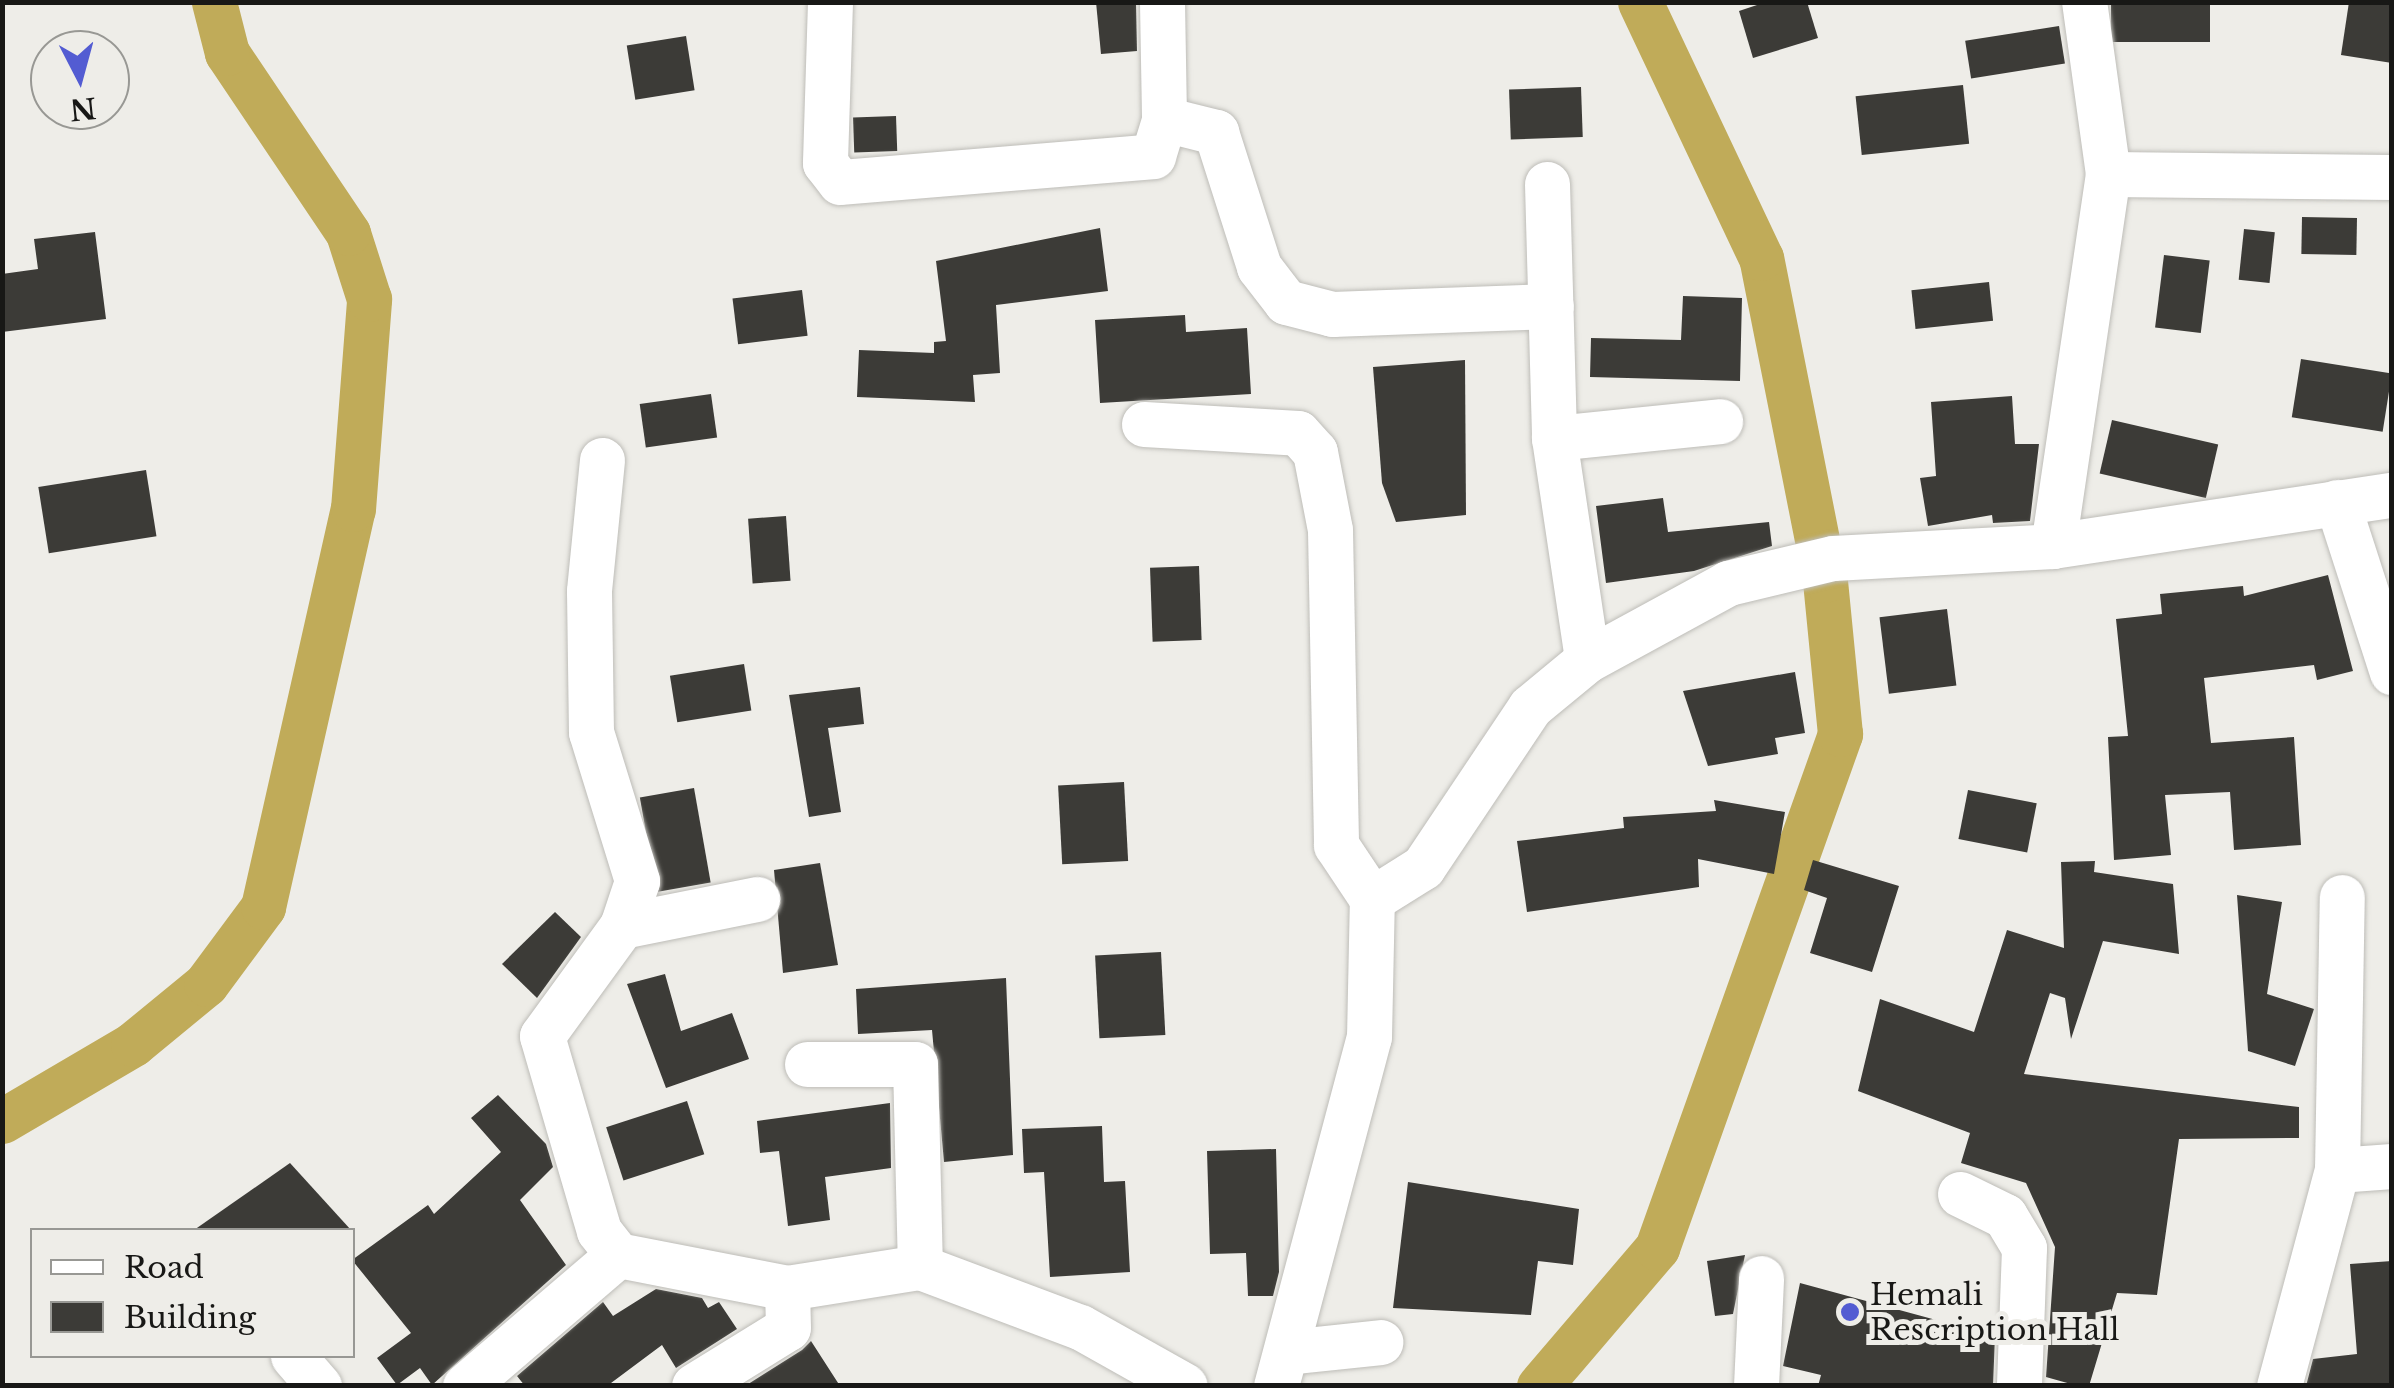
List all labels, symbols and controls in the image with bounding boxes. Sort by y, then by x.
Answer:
north arrow [30,30,130,130]
text: N [68,90,98,127]
legend [30,1228,355,1358]
text: Road [124,1249,204,1286]
place label: Hemali Rescription Hall [1870,1277,2120,1348]
text: Building [124,1299,256,1336]
marker: Hemali Rescription Hall [1839,1301,1861,1323]

